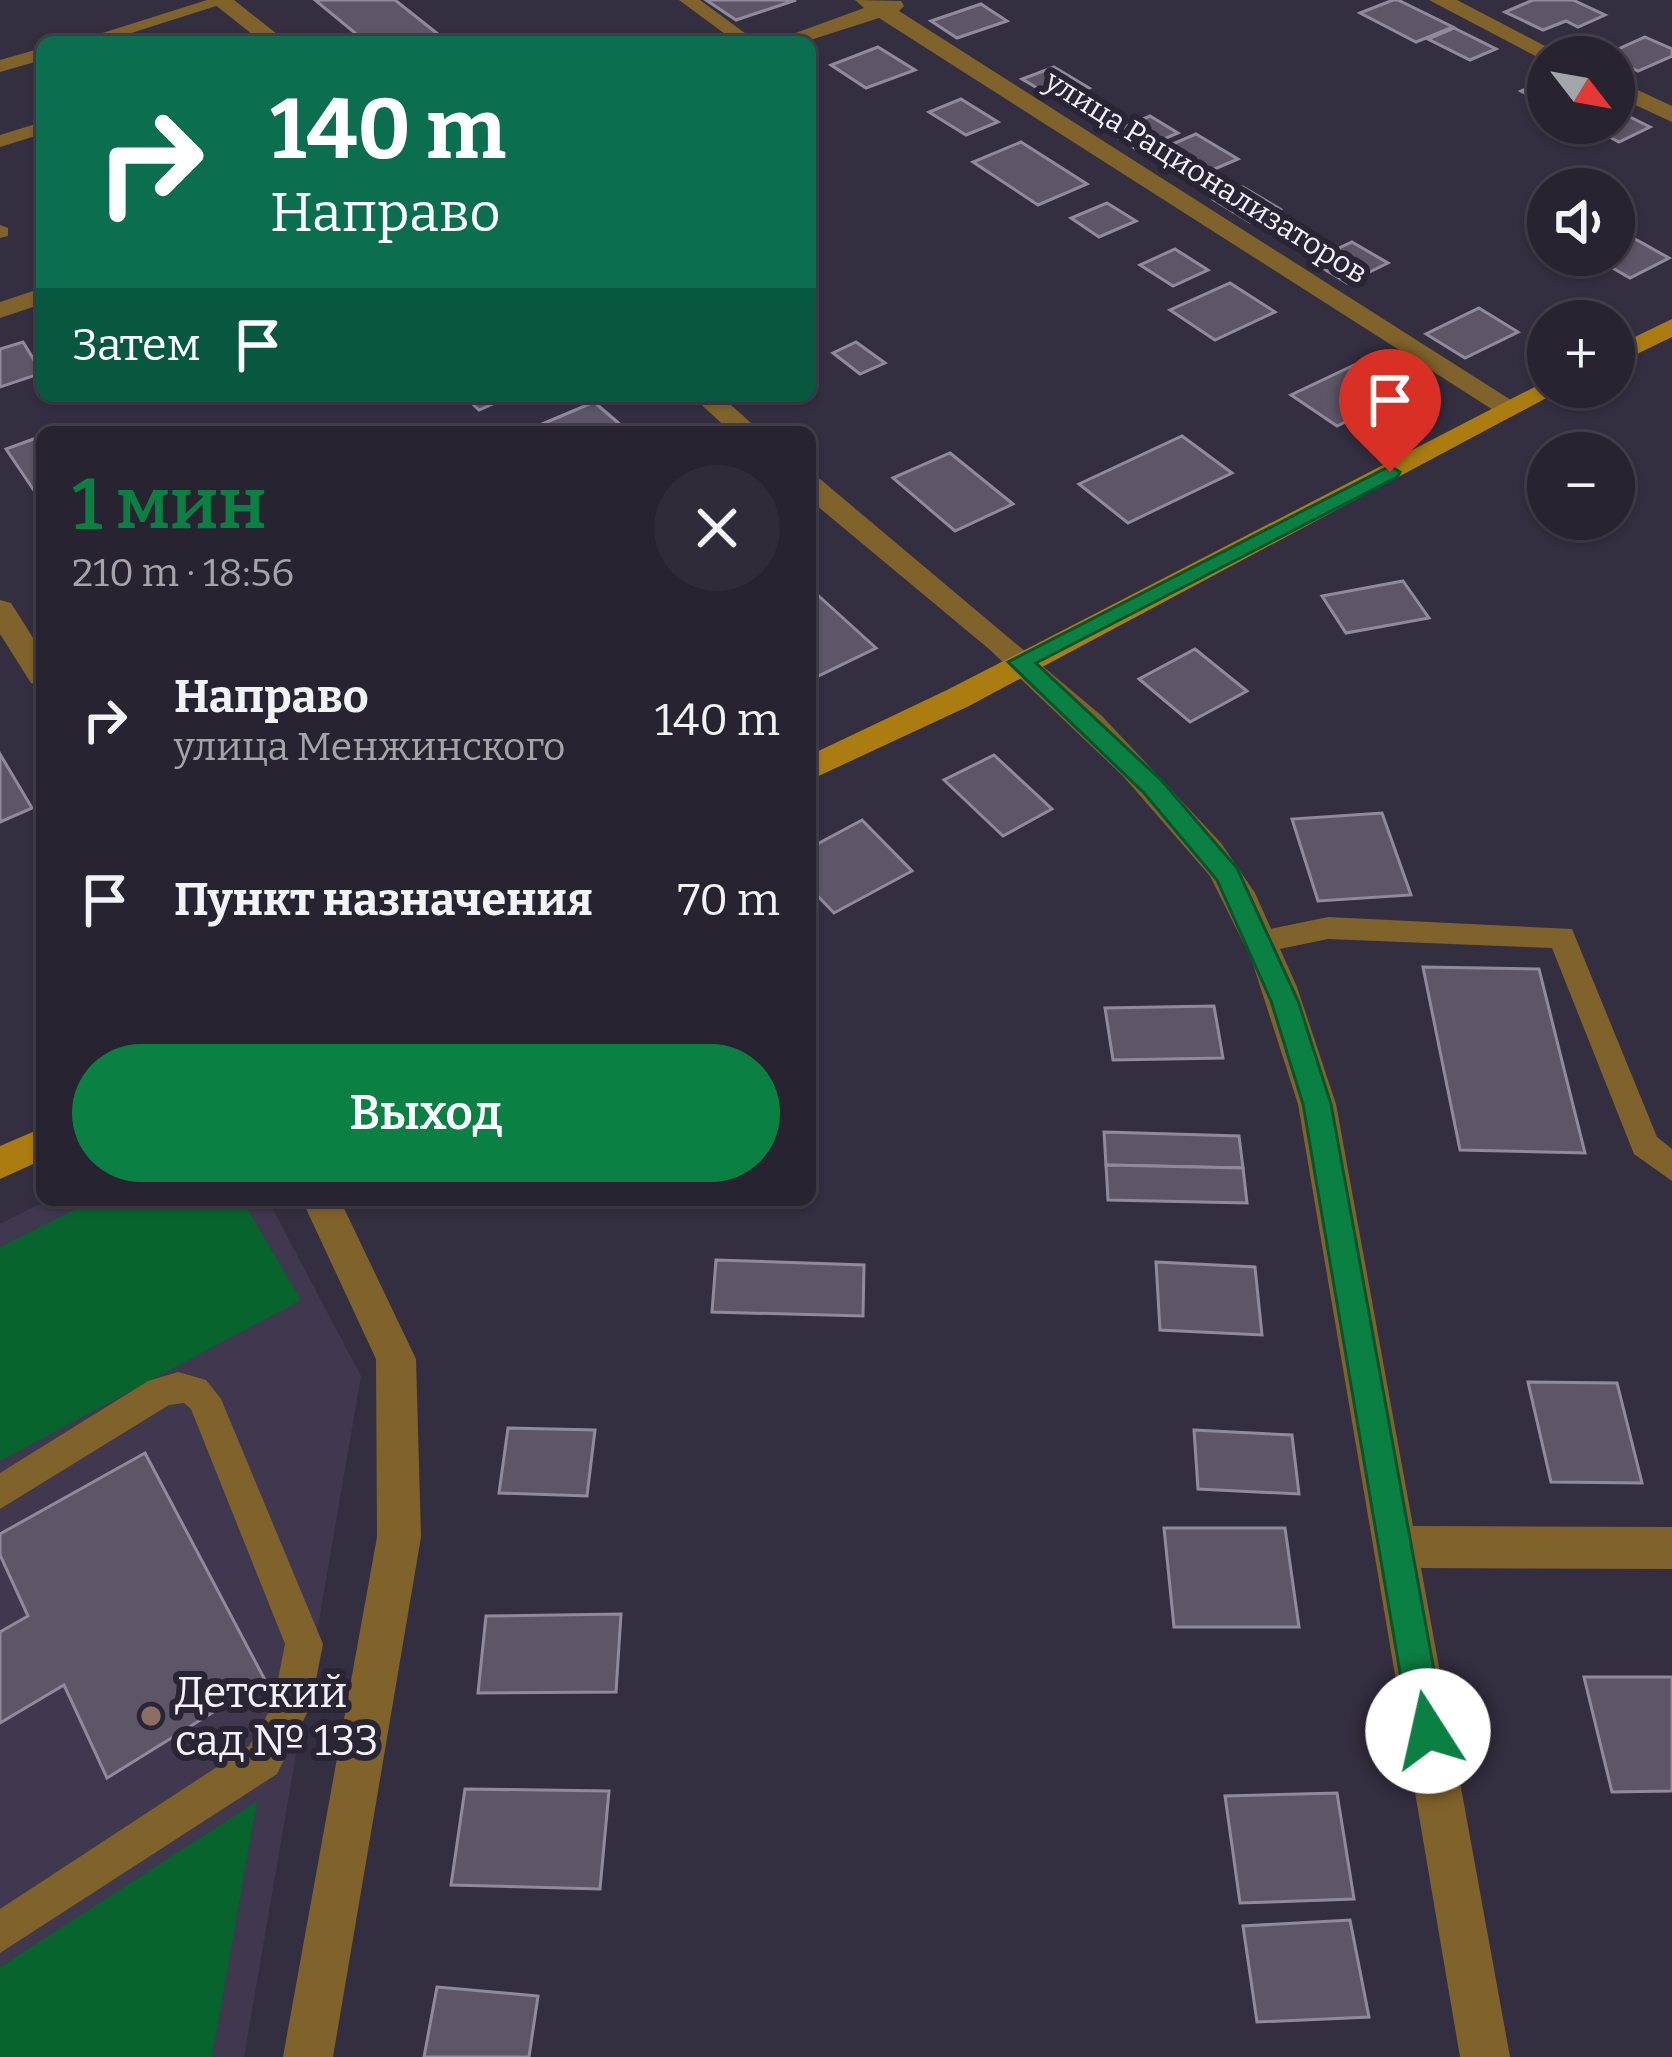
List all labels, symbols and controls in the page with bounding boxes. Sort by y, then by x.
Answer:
north arrow [1527,36,1635,144]
map controls [1527,36,1635,540]
street label: улица Рационализаторов [1037,62,1374,291]
text: 140 m [270,79,506,180]
icon: right [72,84,228,240]
button: sound [1527,168,1635,276]
text: Направо [270,181,501,245]
button: + [1527,300,1635,408]
icon: arrive [225,312,291,378]
text: Затем [72,318,201,372]
pin [1339,349,1441,472]
icon: arrive [1357,367,1423,433]
button: − [1527,432,1635,540]
text: 1 мин [72,462,266,548]
button: close [654,465,780,591]
text: 210 m · 18:56 [72,550,294,596]
text: Направо [174,670,369,724]
icon: right [72,687,138,753]
text: 140 m [655,693,780,747]
text: улица Менжинского [174,724,565,770]
icon: arrive [72,867,138,933]
text: Пункт назначения [174,873,593,927]
text: 70 m [677,873,780,927]
button: Выход [72,1044,780,1182]
place label: Детский сад № 133 [175,1668,378,1766]
position arrow [1365,1668,1491,1794]
marker: Детский сад № 133 [138,1703,164,1729]

